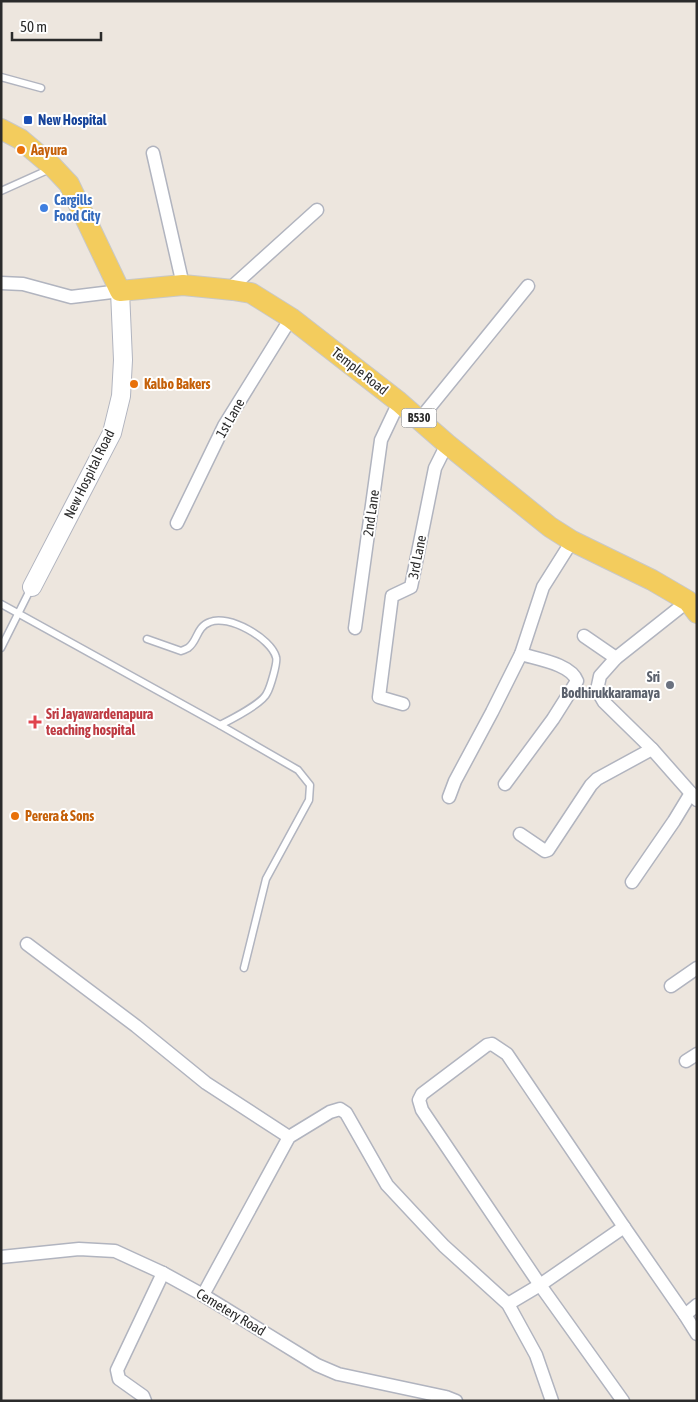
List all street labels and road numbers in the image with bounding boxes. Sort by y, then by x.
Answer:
street label: Temple Road [329,344,391,398]
street label: 1st Lane [212,396,248,440]
road number: B530 [402,408,436,428]
street label: New Hospital Road [61,427,117,521]
street label: 2nd Lane [360,489,382,537]
street label: 3rd Lane [405,534,429,580]
street label: Cemetery Road [193,1285,269,1339]

